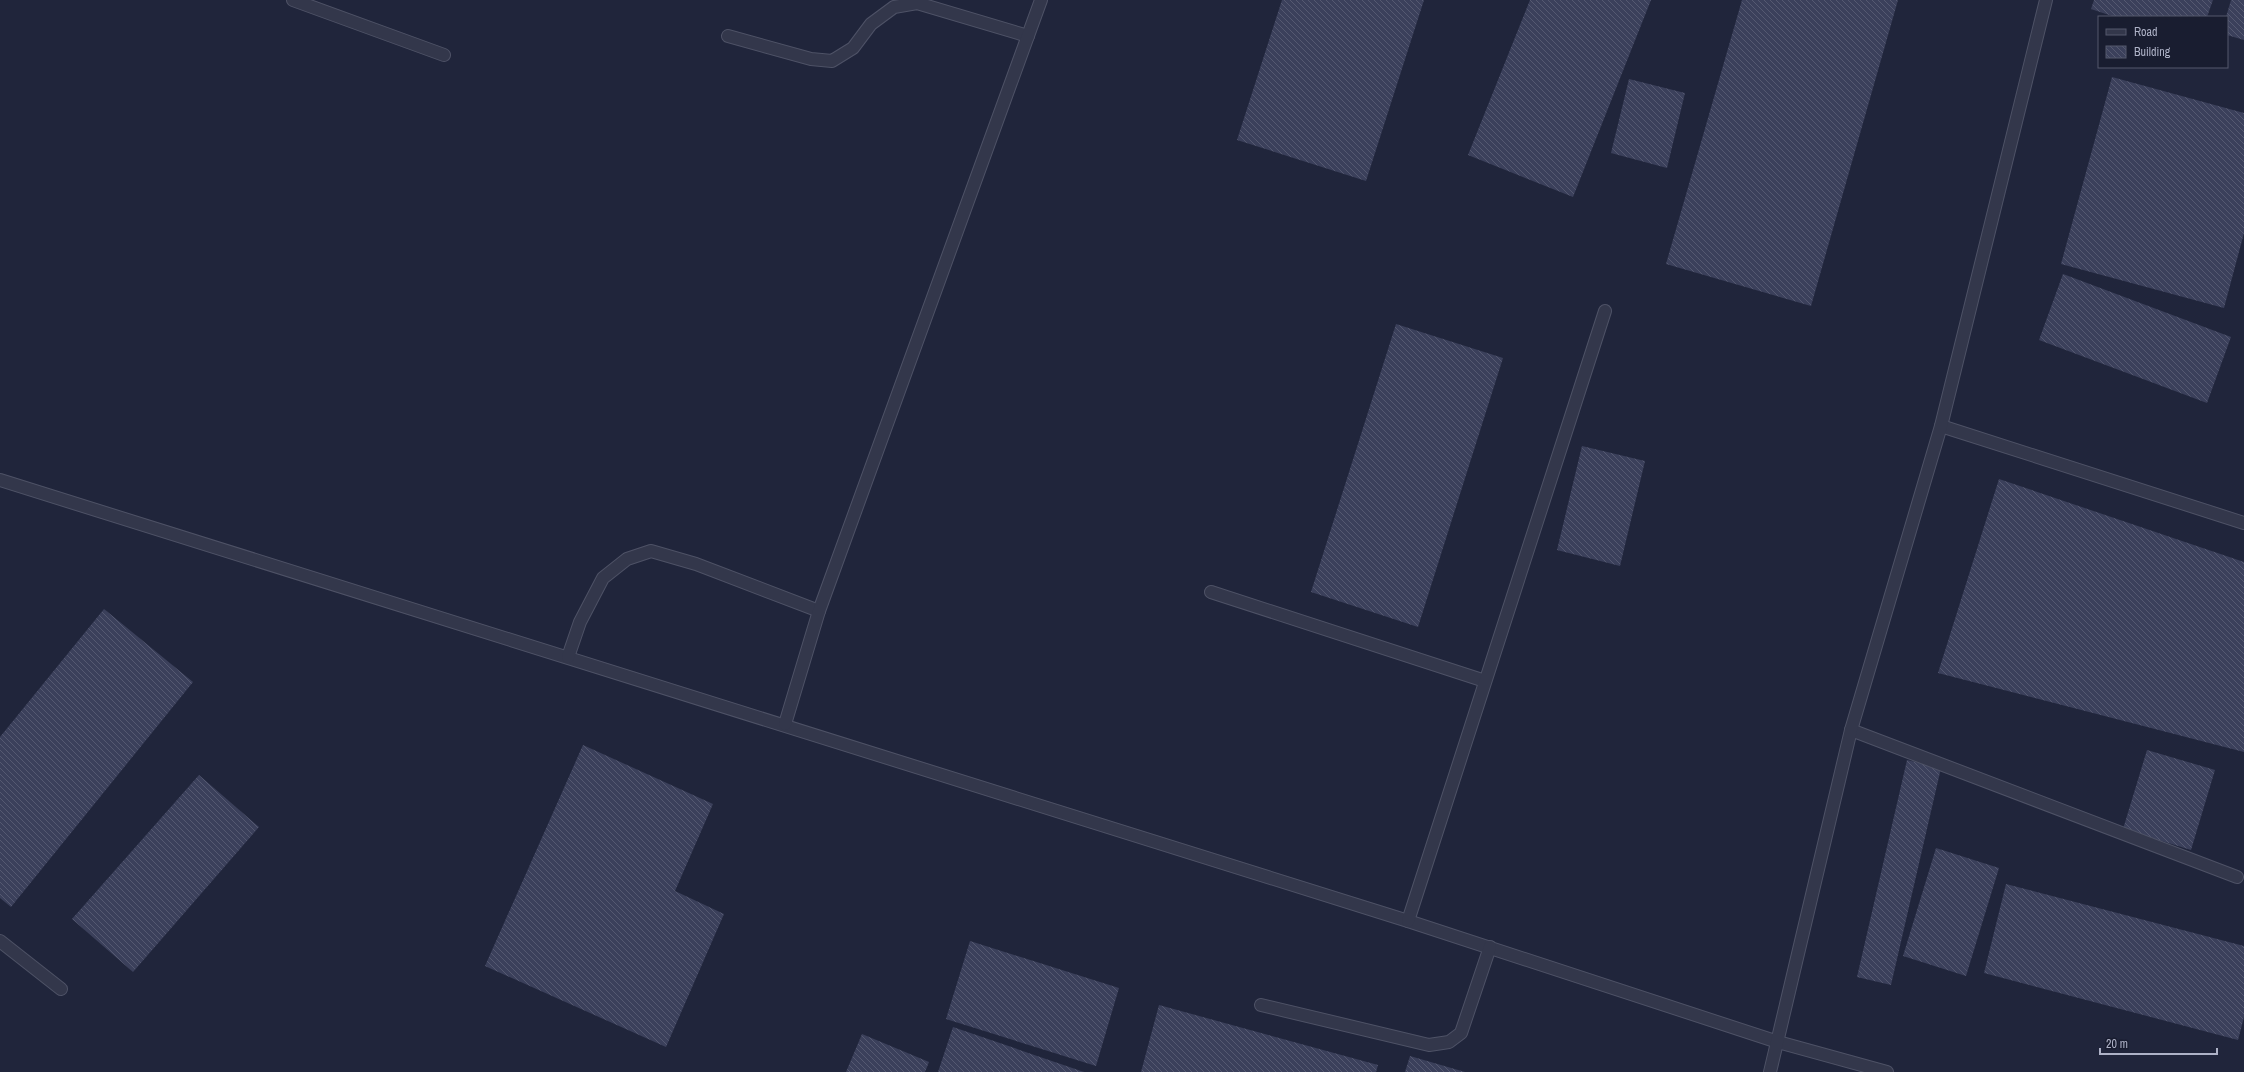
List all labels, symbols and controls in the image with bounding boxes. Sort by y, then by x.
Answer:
legend [2098,16,2228,68]
text: Road [2134,24,2158,40]
text: Building [2134,44,2171,60]
scale bar [2100,1030,2217,1056]
text: 20 m [2106,1036,2128,1052]

